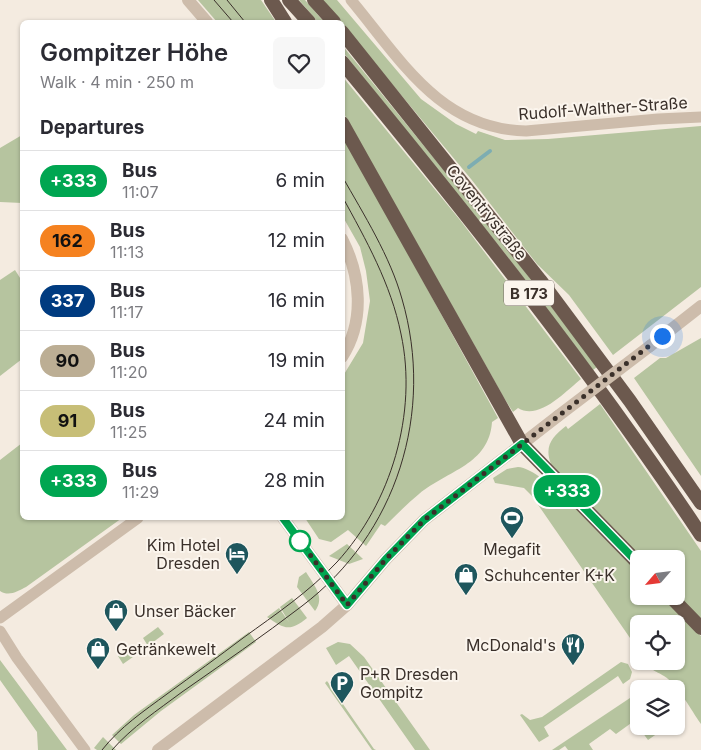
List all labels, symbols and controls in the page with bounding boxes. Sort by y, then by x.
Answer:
button: heart [273,37,325,89]
text: Gompitzer Höhe [40,38,228,67]
text: Walk · 4 min · 250 m [40,72,194,92]
street label: Rudolf-Walther-Straße [518,92,688,124]
text: Departures [40,116,144,139]
text: Bus [122,159,157,182]
street label: Coventrystraße [442,160,532,264]
text: 6 min [275,169,325,192]
text: +333 [50,170,97,191]
text: 11:07 [122,182,158,202]
text: Bus [110,219,145,242]
text: 12 min [268,229,325,252]
text: 162 [52,230,83,251]
text: 11:13 [110,242,144,262]
text: Bus [110,279,145,302]
road number: B 173 [504,280,554,306]
text: 16 min [268,289,325,312]
text: 337 [51,290,84,311]
text: 11:17 [110,302,143,322]
your location [650,324,675,349]
text: Bus [110,339,145,362]
text: 19 min [268,349,325,372]
text: 90 [56,350,79,371]
text: 11:20 [110,362,147,382]
text: Bus [110,399,145,422]
text: 24 min [264,409,325,432]
text: 91 [58,410,77,431]
text: 11:25 [110,422,147,442]
text: Bus [122,459,157,482]
text: 28 min [264,469,325,492]
text: +333 [50,470,97,491]
line badge: +333 [532,475,602,507]
text: +333 [544,480,590,501]
text: 11:29 [122,482,159,502]
sports icon: Megafit [499,505,525,539]
unlabelled marker [289,530,311,552]
place label: Kim Hotel Dresden [147,535,220,573]
place label: Megafit [483,539,541,559]
hotel icon: Kim Hotel Dresden [224,541,250,575]
north arrow [630,550,685,605]
map controls [630,550,685,735]
shop icon: Schuhcenter K+K [453,562,479,596]
place label: Schuhcenter K+K [484,565,615,585]
shop icon: Unser Bäcker [103,598,129,632]
place label: Unser Bäcker [134,601,236,621]
button: locate [630,615,685,670]
restaurant icon: McDonald's [560,632,586,666]
place label: McDonald's [466,635,556,655]
shop icon: Getränkewelt [85,636,111,670]
place label: Getränkewelt [116,639,216,659]
place label: P+R Dresden Gompitz [360,664,459,702]
parking icon: P+R Dresden Gompitz [329,670,355,704]
button: layers [630,680,685,735]

